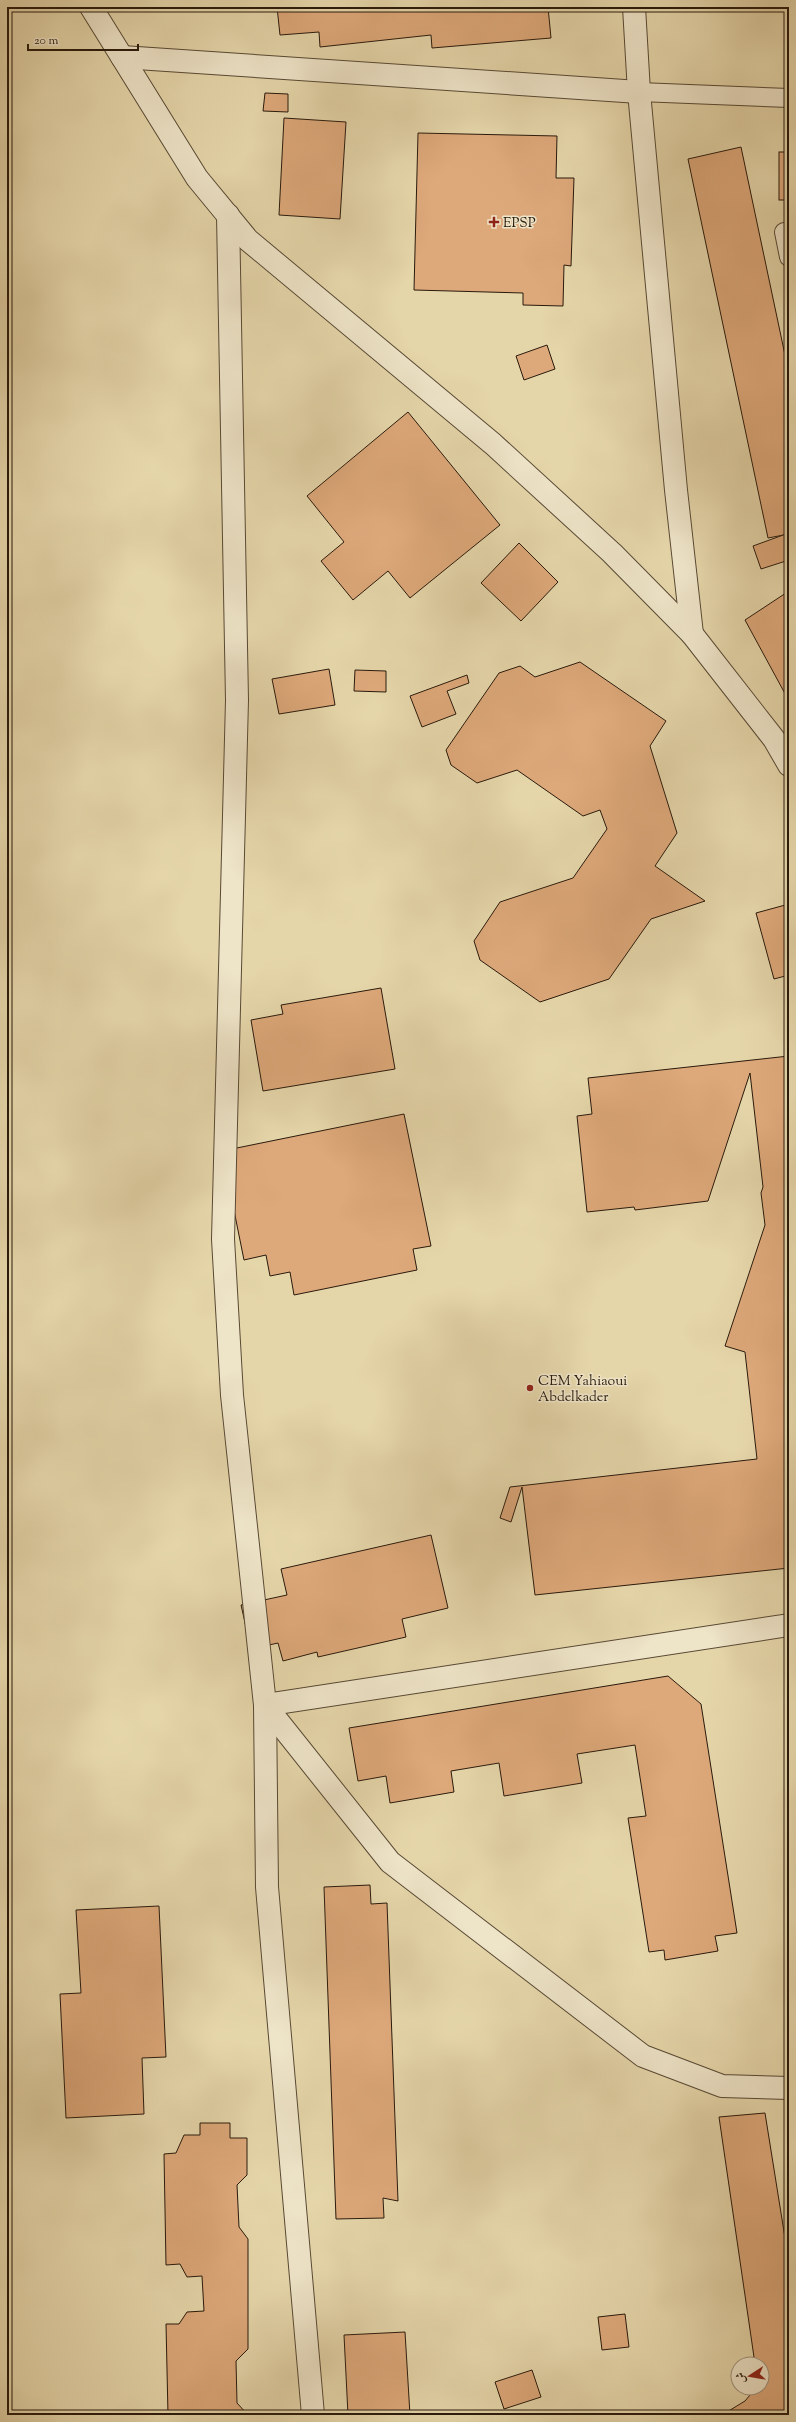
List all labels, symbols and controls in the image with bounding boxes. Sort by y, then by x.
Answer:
scale bar [28,26,138,52]
text: 20 m [34,32,59,50]
place label: EPSP [503,214,536,234]
marker: EPSP [488,216,500,228]
place label: CEM Yahiaoui Abdelkader [538,1372,627,1408]
marker: CEM Yahiaoui Abdelkader [525,1383,535,1393]
north arrow [730,2356,770,2396]
text: ش [732,2371,750,2385]

